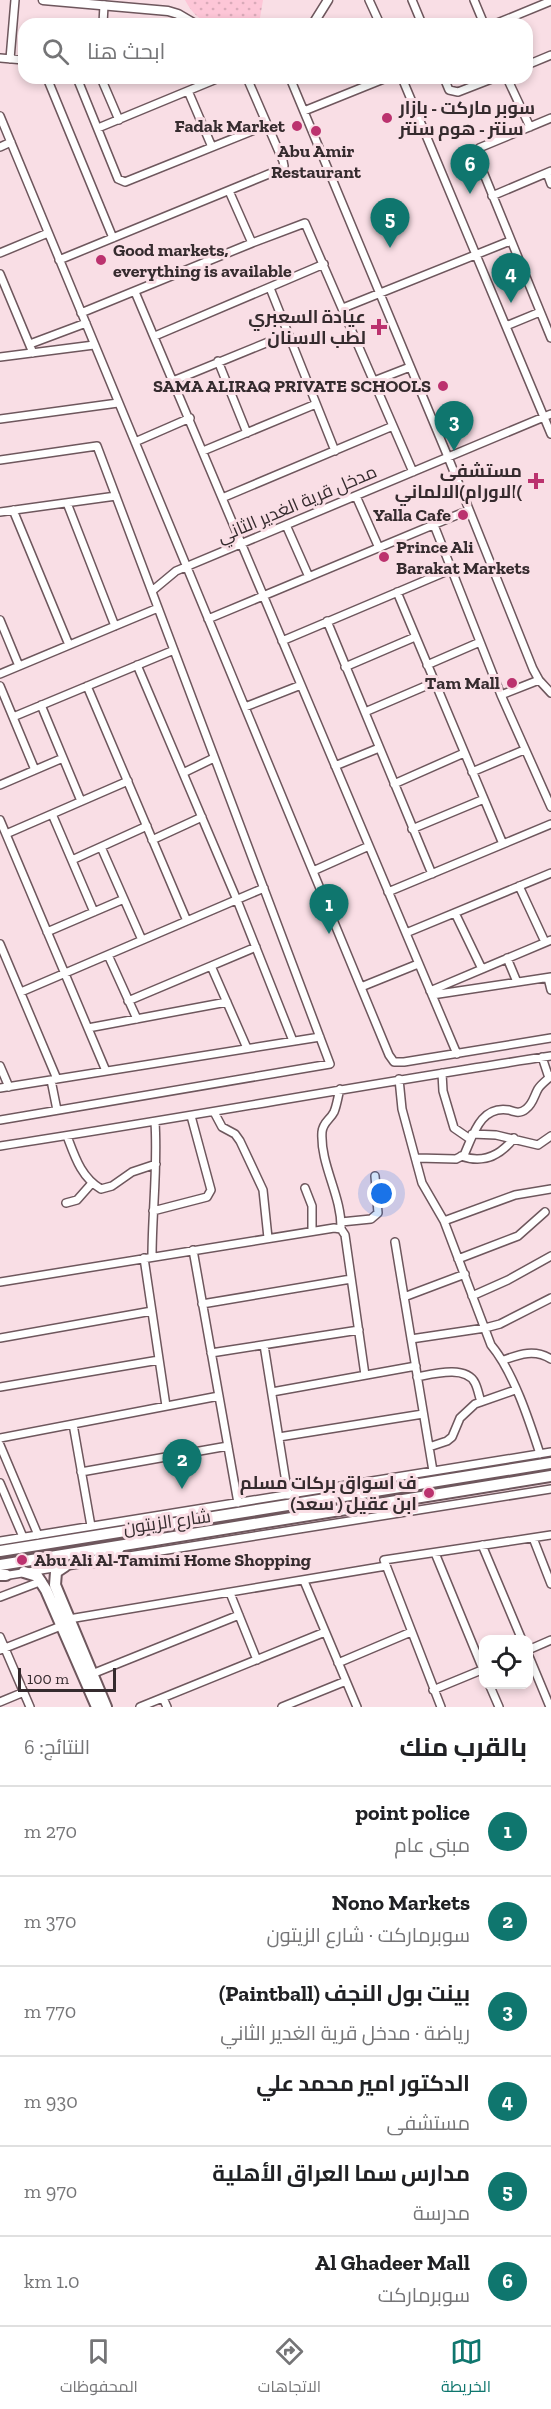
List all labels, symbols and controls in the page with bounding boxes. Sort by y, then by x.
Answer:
search box [18,18,533,84]
icon: search [39,35,72,68]
text: ابحث هنا [87,38,166,65]
place label: سوبر ماركت - بازار سنتر - هوم سنتر [398,97,535,141]
marker: سوبر ماركت - بازار سنتر - هوم سنتر [380,111,394,125]
place label: Fadak Market [174,115,286,137]
marker: Fadak Market [290,119,304,133]
marker: Abu Amir Restaurant [309,124,323,138]
place label: Abu Amir Restaurant [271,140,362,183]
pin: 6 [450,144,490,194]
pin: 5 [370,198,410,248]
place label: Good markets, everything is available [113,239,292,282]
marker: Good markets, everything is available [94,253,108,267]
pin: 4 [492,254,530,303]
place label: عيادة السعبري لطب الاسنان [248,306,366,349]
marker: عيادة السعبري لطب الاسنان [370,318,388,336]
place label: SAMA ALIRAQ PRIVATE SCHOOLS [153,375,431,397]
marker: SAMA ALIRAQ PRIVATE SCHOOLS [436,379,450,393]
pin: 3 [434,402,474,451]
street label: مدخل قرية الغدير الثاني [214,460,381,550]
place label: مستشفى الاورام)الالماني( [395,460,523,507]
marker: مستشفى الاورام)الالماني( [527,472,545,490]
place label: Yalla Cafe [373,504,451,526]
marker: Yalla Cafe [456,508,470,522]
place label: Prince Ali Barakat Markets [396,536,530,579]
marker: Prince Ali Barakat Markets [377,550,391,564]
place label: Tam Mall [425,672,500,694]
marker: Tam Mall [505,676,519,690]
pin: 1 [310,884,348,934]
your location [367,1179,396,1208]
pin: 2 [162,1440,201,1489]
place label: ف اسواق بركات مسلم ابن عقيل ( سعد) [240,1472,417,1515]
marker: ف اسواق بركات مسلم ابن عقيل ( سعد) [422,1486,436,1500]
street label: شارع الزيتون [122,1505,212,1540]
place label: Abu Ali Al-Tamimi Home Shopping [34,1549,311,1571]
marker: Abu Ali Al-Tamimi Home Shopping [15,1553,29,1567]
map controls [479,1635,533,1689]
button: locate [479,1635,533,1689]
scale bar [18,1665,116,1692]
text: 100 m [27,1669,69,1688]
text: بالقرب منك [399,1731,527,1763]
text: النتائج: 6 [24,1735,90,1759]
text: point police [356,1799,470,1826]
text: 270 m [24,1819,77,1843]
text: 1 [503,1819,512,1843]
text: مبنى عام [394,1833,470,1857]
text: Nono Markets [332,1889,470,1916]
text: 370 m [24,1909,77,1933]
text: 2 [502,1909,513,1933]
text: سوبرماركت · شارع الزيتون [266,1923,470,1947]
text: بينت بول النجف (Paintball) [219,1980,470,2007]
text: 770 m [24,1999,76,2023]
text: 3 [502,1999,513,2023]
text: رياضة · مدخل قرية الغدير الثاني [220,2021,470,2045]
text: الدكتور امير محمد علي [256,2070,470,2097]
text: 930 m [24,2089,78,2113]
text: 4 [502,2089,513,2113]
text: مستشفى [386,2111,470,2135]
text: مدارس سما العراق الأهلية [212,2160,470,2187]
text: 970 m [24,2179,77,2203]
text: 5 [502,2179,513,2203]
text: مدرسة [413,2201,470,2225]
text: Al Ghadeer Mall [315,2249,470,2276]
text: 1.0 km [24,2269,79,2293]
text: 6 [502,2269,513,2293]
text: سوبرماركت [378,2283,470,2307]
tab: المحفوظات [60,2335,138,2401]
tab: الاتجاهات [258,2335,321,2401]
tab: الخريطة [441,2335,491,2401]

